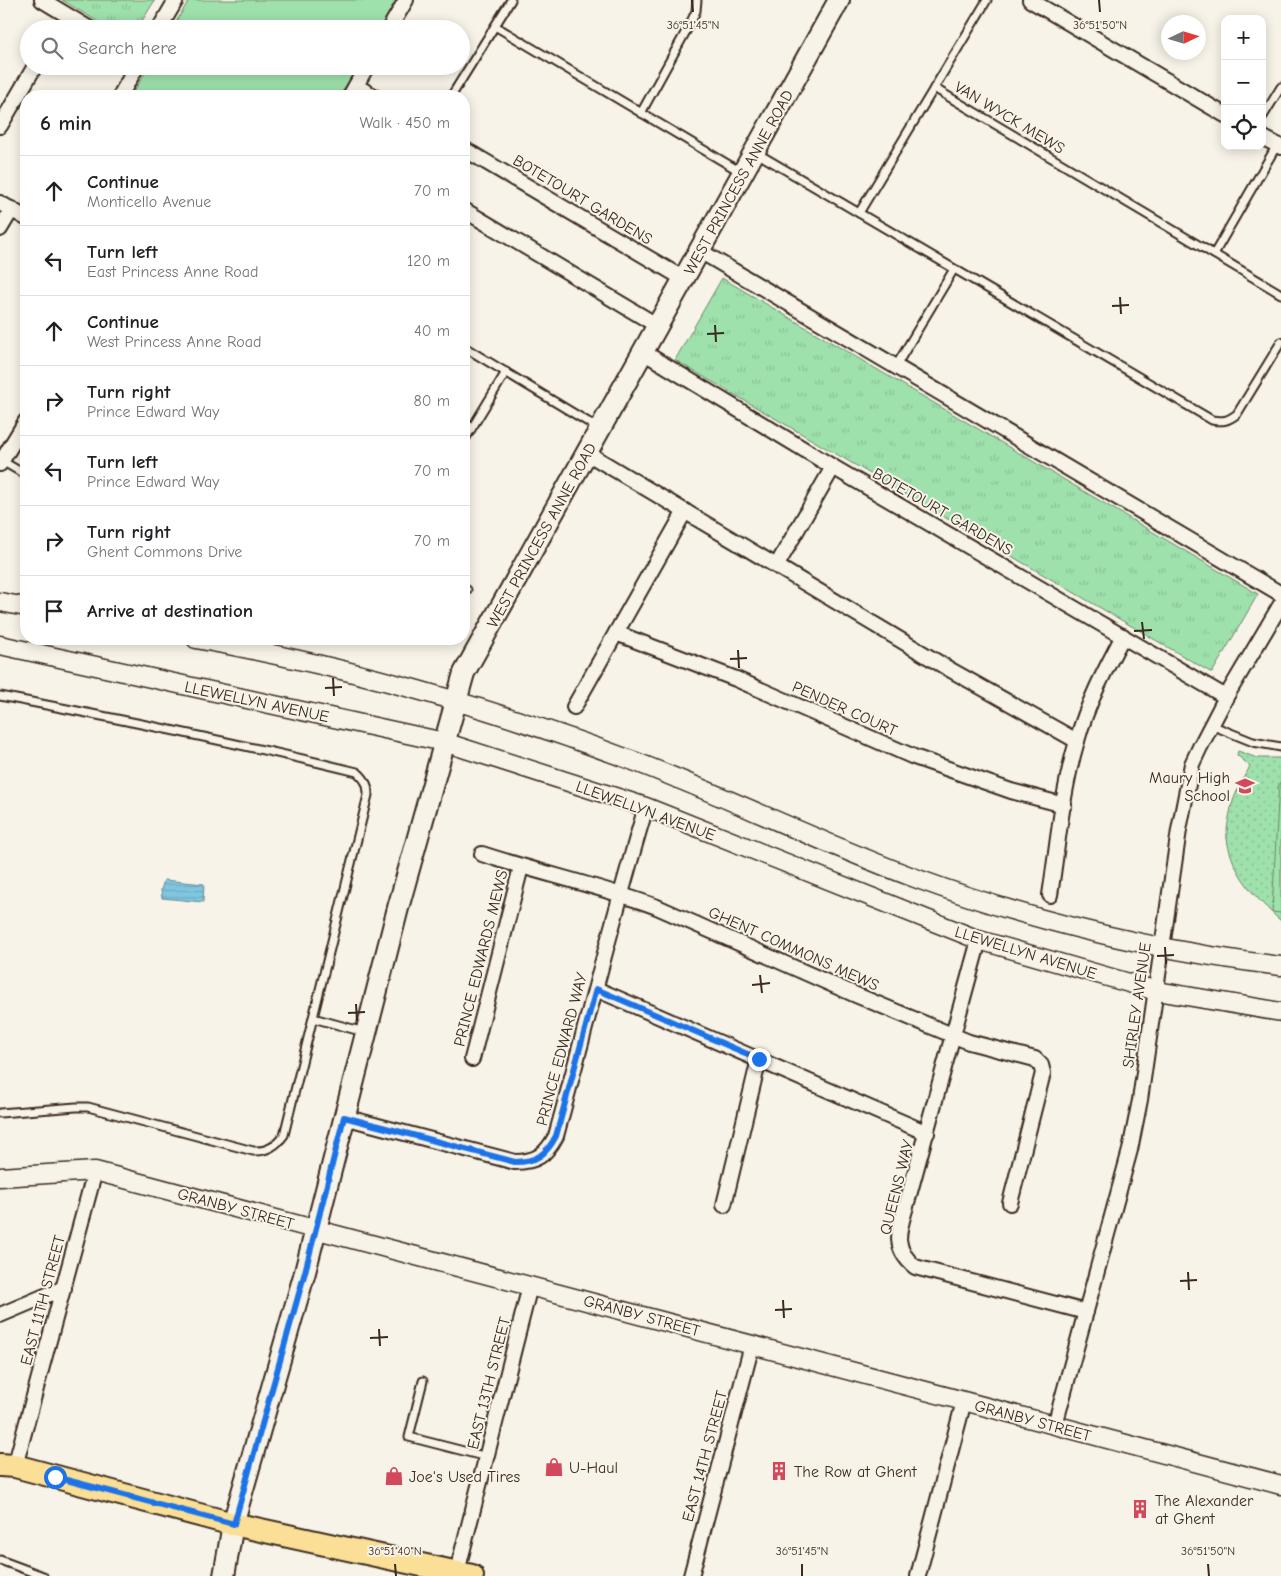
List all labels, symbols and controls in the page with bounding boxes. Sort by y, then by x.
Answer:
north arrow [1161,15,1206,60]
map controls [1221,15,1266,150]
button: + [1221,15,1266,60]
text: 36°51'45"N [667,18,719,32]
text: 36°51'50"N [1073,18,1127,32]
search box [20,20,470,75]
icon: search [38,34,66,62]
text: Search here [78,37,177,59]
button: − [1221,60,1266,105]
street label: VAN WYCK MEWS [951,78,1068,158]
street label: WEST PRINCESS ANNE ROAD [680,87,797,278]
button: locate [1221,105,1266,150]
text: 6 min [40,111,92,135]
text: Walk · 450 m [359,114,450,132]
street label: BOTETOURT GARDENS [510,151,655,249]
text: Continue [87,171,159,193]
icon: ahead [40,177,68,205]
text: 70 m [414,182,450,200]
text: Monticello Avenue [87,193,211,211]
text: Turn left [87,241,158,263]
icon: left [40,247,68,275]
text: 120 m [407,252,450,270]
text: East Princess Anne Road [87,263,259,281]
text: Continue [87,311,159,333]
icon: ahead [40,317,68,345]
text: 40 m [414,322,450,340]
text: West Princess Anne Road [87,333,261,351]
text: Turn right [87,381,171,403]
icon: right [40,387,68,415]
text: 80 m [413,392,450,410]
text: Prince Edward Way [87,403,219,421]
street label: WEST PRINCESS ANNE ROAD [483,440,600,631]
text: Turn left [87,451,158,473]
icon: left [40,457,68,485]
text: 70 m [414,462,450,480]
street label: BOTETOURT GARDENS [869,464,1016,559]
text: Prince Edward Way [87,473,219,491]
text: Turn right [87,521,171,543]
icon: right [40,527,68,555]
text: 70 m [414,532,450,550]
text: Ghent Commons Drive [87,543,242,561]
icon: arrive [40,597,68,625]
text: Arrive at destination [87,600,253,622]
street label: LLEWELLYN AVENUE [183,678,331,726]
street label: PENDER COURT [789,678,900,740]
place label: Maury High School [1149,769,1230,805]
school or university icon: Maury High School [1234,775,1256,797]
street label: LLEWELLYN AVENUE [573,777,718,845]
street label: PRINCE EDWARDS MEWS [450,868,512,1048]
street label: GHENT COMMONS MEWS [706,903,882,995]
street label: LLEWELLYN AVENUE [953,923,1099,983]
street label: SHIRLEY AVENUE [1119,941,1155,1069]
street label: PRINCE EDWARD WAY [533,970,591,1128]
route end [748,1048,771,1071]
street label: QUEENS WAY [876,1137,918,1237]
street label: GRANBY STREET [175,1185,297,1233]
street label: EAST 11TH STREET [17,1233,69,1367]
street label: GRANBY STREET [581,1292,703,1340]
street label: EAST 13TH STREET [464,1315,514,1451]
street label: EAST 14TH STREET [679,1388,731,1524]
street label: GRANBY STREET [972,1397,1094,1445]
shop icon: U-Haul [543,1456,565,1478]
place label: U-Haul [569,1459,618,1477]
building icon: The Row at Ghent [768,1460,790,1482]
place label: The Row at Ghent [794,1463,917,1481]
shop icon: Joe's Used Tires [383,1465,405,1487]
route start [44,1466,67,1489]
place label: Joe's Used Tires [409,1468,520,1486]
place label: The Alexander at Ghent [1155,1492,1254,1528]
building icon: The Alexander at Ghent [1129,1498,1151,1520]
text: 36°51'40"N [368,1544,422,1558]
text: 36°51'45"N [776,1544,828,1558]
text: 36°51'50"N [1181,1544,1235,1558]

